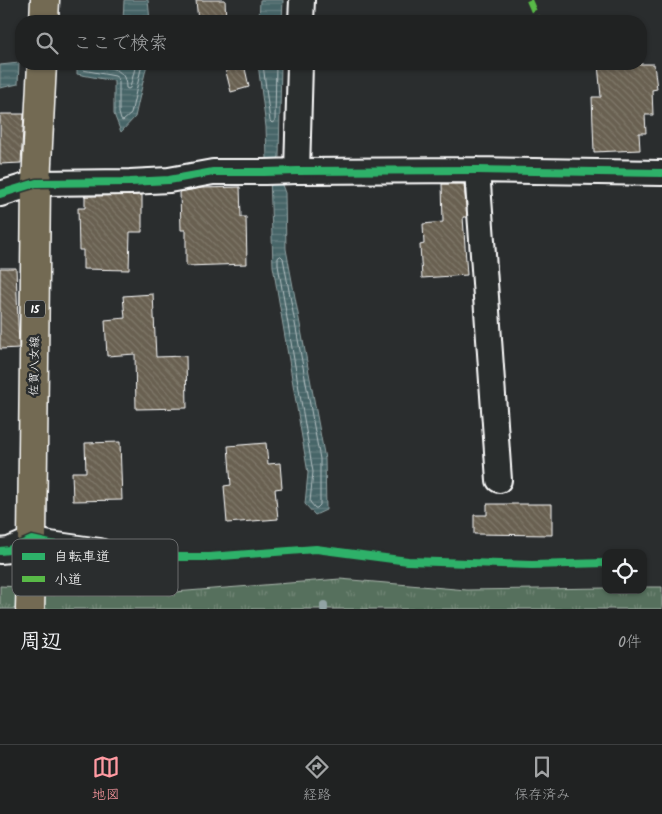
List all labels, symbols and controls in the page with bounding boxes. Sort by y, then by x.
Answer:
search box [15,15,647,70]
icon: search [33,29,61,57]
text: ここで検索 [73,29,168,59]
road number: 15 [25,300,45,318]
street label: 佐賀八女線 [24,336,45,396]
legend [12,539,178,596]
text: 自転車道 [54,546,110,568]
map controls [602,549,647,594]
button: locate [602,549,647,594]
text: 小道 [54,569,82,591]
text: 周辺 [20,626,62,659]
text: 0件 [618,630,642,655]
tab: 地図 [92,753,120,806]
tab: 経路 [303,753,331,806]
tab: 保存済み [514,753,570,806]

